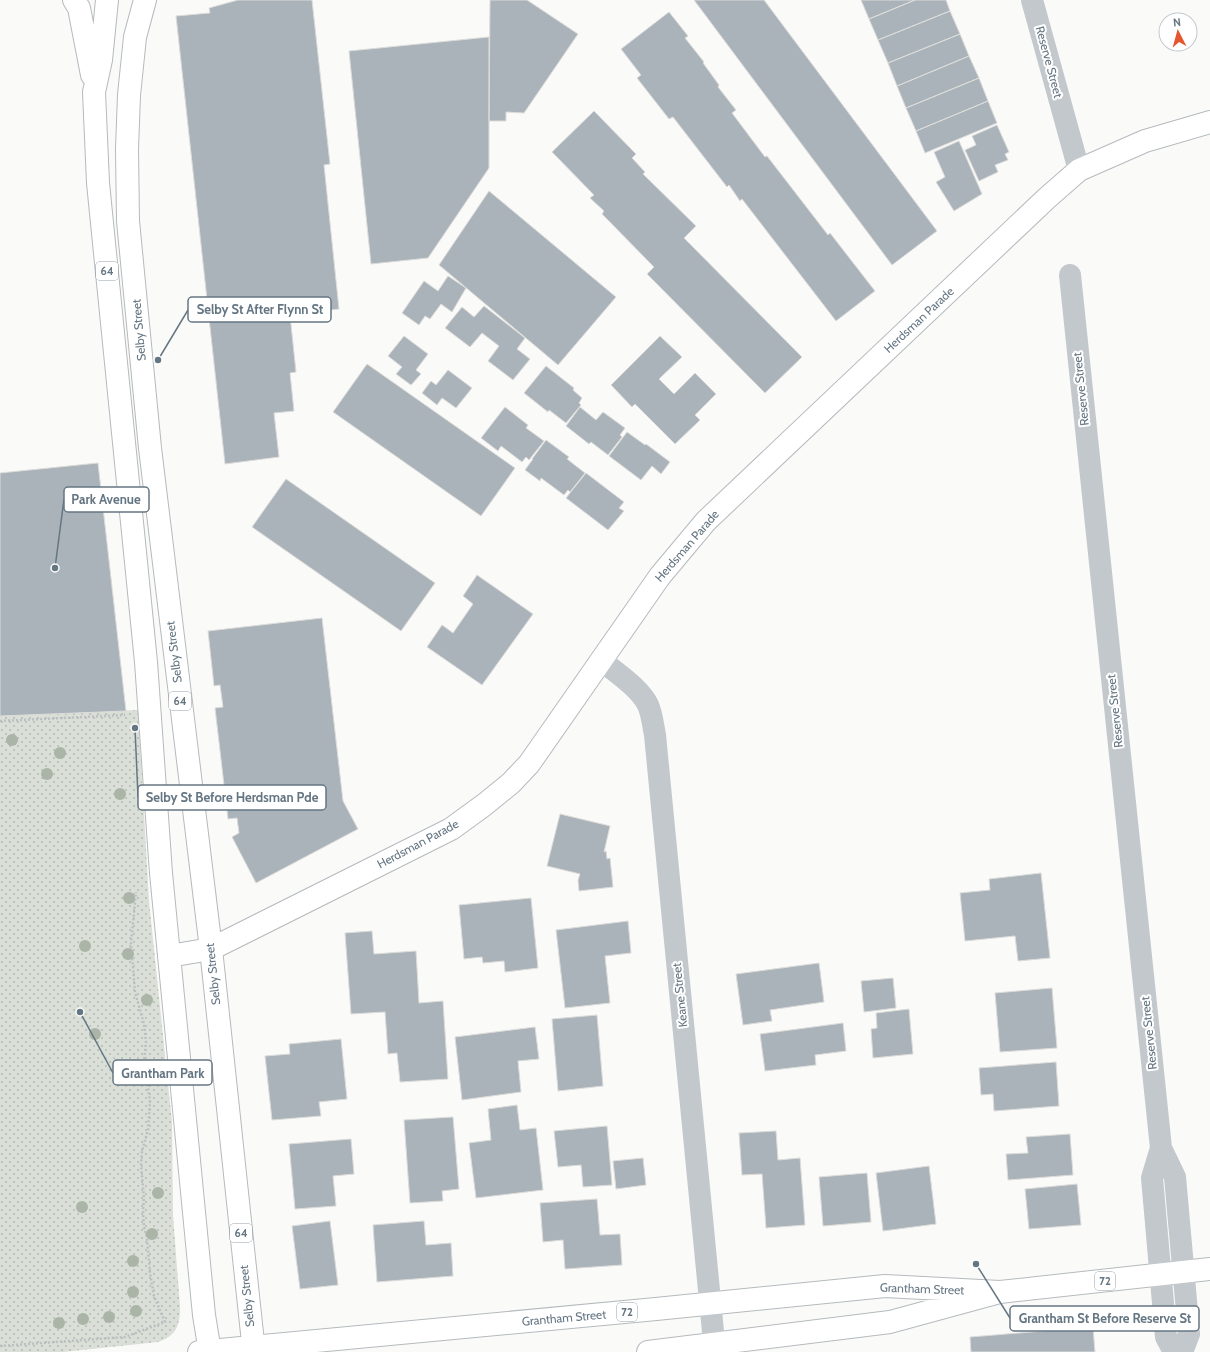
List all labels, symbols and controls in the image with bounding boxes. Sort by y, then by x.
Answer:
north arrow [1158,12,1198,52]
text: N [1172,15,1182,29]
street label: Reserve Street [1033,24,1066,99]
road number: 64 [96,262,118,280]
street label: Herdsman Parade [881,283,957,356]
callout: Selby St After Flynn St [188,297,331,322]
street label: Selby Street [128,298,149,362]
text: Selby St After Flynn St [197,301,324,317]
street label: Reserve Street [1069,352,1092,426]
callout: Park Avenue [64,487,149,512]
text: Park Avenue [71,491,141,507]
street label: Herdsman Parade [651,507,722,585]
street label: Selby Street [162,620,185,684]
street label: Reserve Street [1103,674,1126,748]
road number: 64 [169,692,191,710]
callout: Selby St Before Herdsman Pde [138,785,326,810]
text: Selby St Before Herdsman Pde [146,789,319,805]
street label: Herdsman Parade [374,816,461,871]
street label: Selby Street [202,942,223,1006]
street label: Keane Street [669,962,690,1028]
street label: Reserve Street [1137,996,1160,1070]
callout: Grantham Park [113,1060,212,1085]
text: Grantham Park [121,1065,205,1081]
road number: 64 [230,1224,252,1242]
street label: Selby Street [236,1264,257,1328]
road number: 72 [1095,1272,1115,1290]
street label: Grantham Street [880,1280,964,1297]
road number: 72 [617,1303,637,1321]
street label: Grantham Street [521,1306,607,1329]
callout: Grantham St Before Reserve St [1010,1306,1199,1331]
text: Grantham St Before Reserve St [1019,1310,1192,1326]

